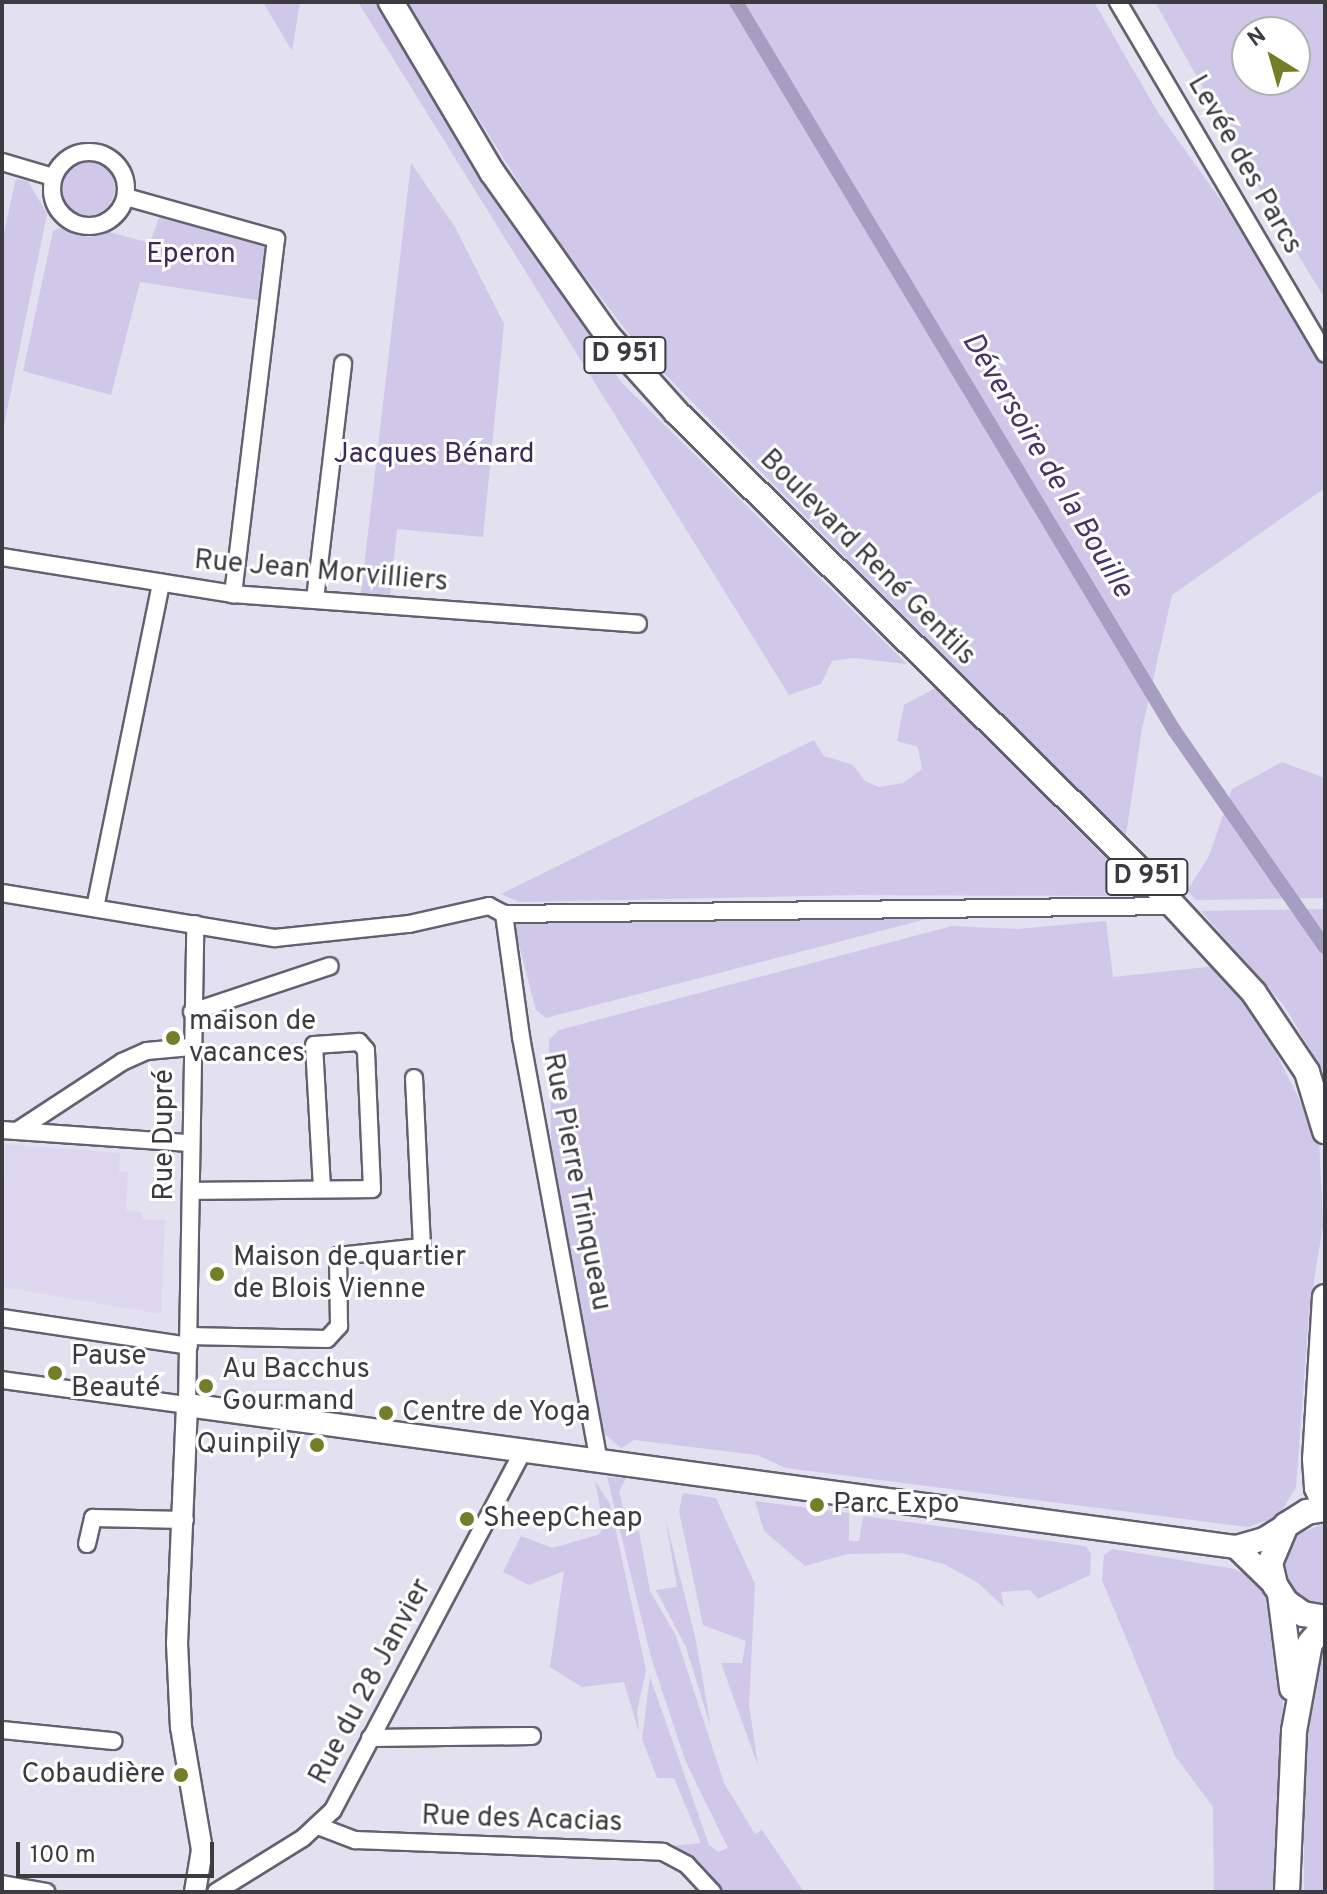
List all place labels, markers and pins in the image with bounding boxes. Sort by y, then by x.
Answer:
place label: maison de vacances [189,1005,316,1071]
marker: maison de vacances [164,1029,182,1047]
place label: Maison de quartier de Blois Vienne [233,1241,466,1307]
marker: Maison de quartier de Blois Vienne [208,1265,226,1283]
place label: Pause Beauté [71,1340,160,1406]
place label: Au Bacchus Gourmand [222,1353,370,1419]
marker: Pause Beauté [46,1364,64,1382]
marker: Au Bacchus Gourmand [197,1377,215,1395]
place label: Centre de Yoga [402,1396,592,1430]
marker: Centre de Yoga [377,1404,395,1422]
place label: Quinpily [196,1428,301,1462]
marker: Quinpily [308,1436,326,1454]
place label: Parc Expo [833,1488,959,1522]
marker: Parc Expo [808,1496,826,1514]
place label: SheepCheap [483,1502,643,1536]
marker: SheepCheap [458,1510,476,1528]
place label: Cobaudière [21,1758,165,1792]
marker: Cobaudière [172,1766,190,1784]

